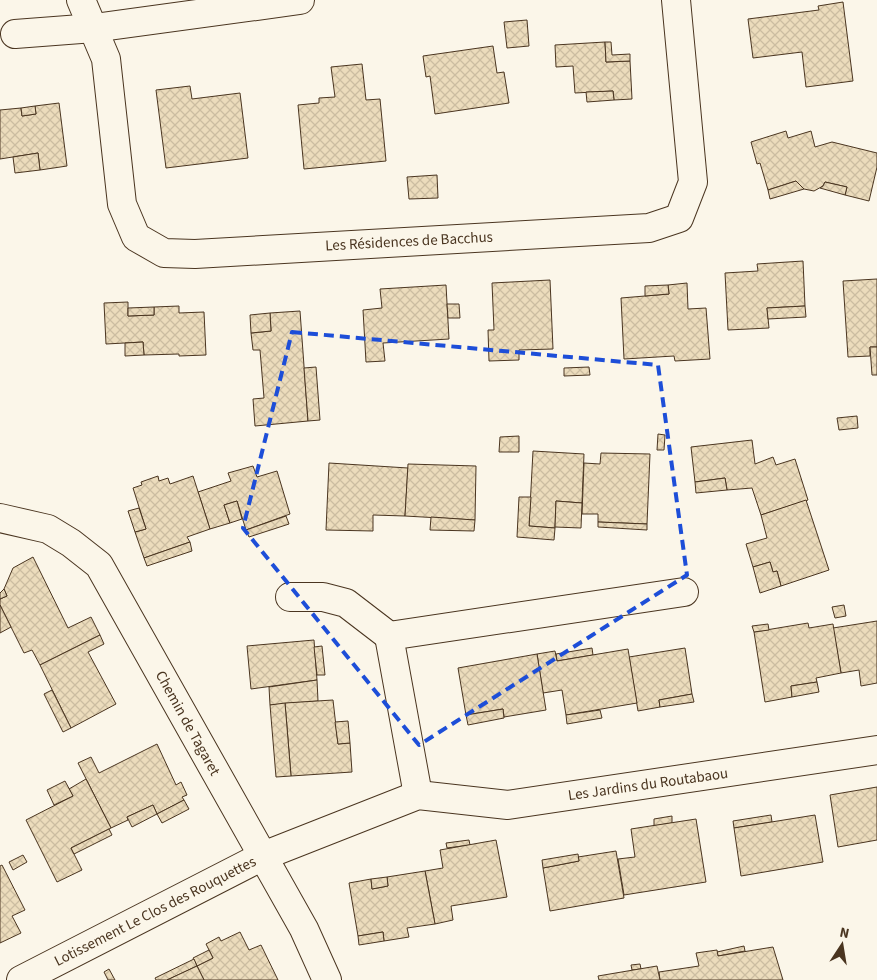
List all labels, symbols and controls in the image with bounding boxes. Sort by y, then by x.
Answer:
street label: Les Résidences de Bacchus [325,227,493,256]
street label: Chemin de Tagaret [150,667,225,780]
street label: Les Jardins du Routabaou [567,763,730,806]
street label: Lotissement Le Clos des Rouquettes [51,851,260,972]
north arrow [817,920,867,970]
text: N [838,923,851,944]

